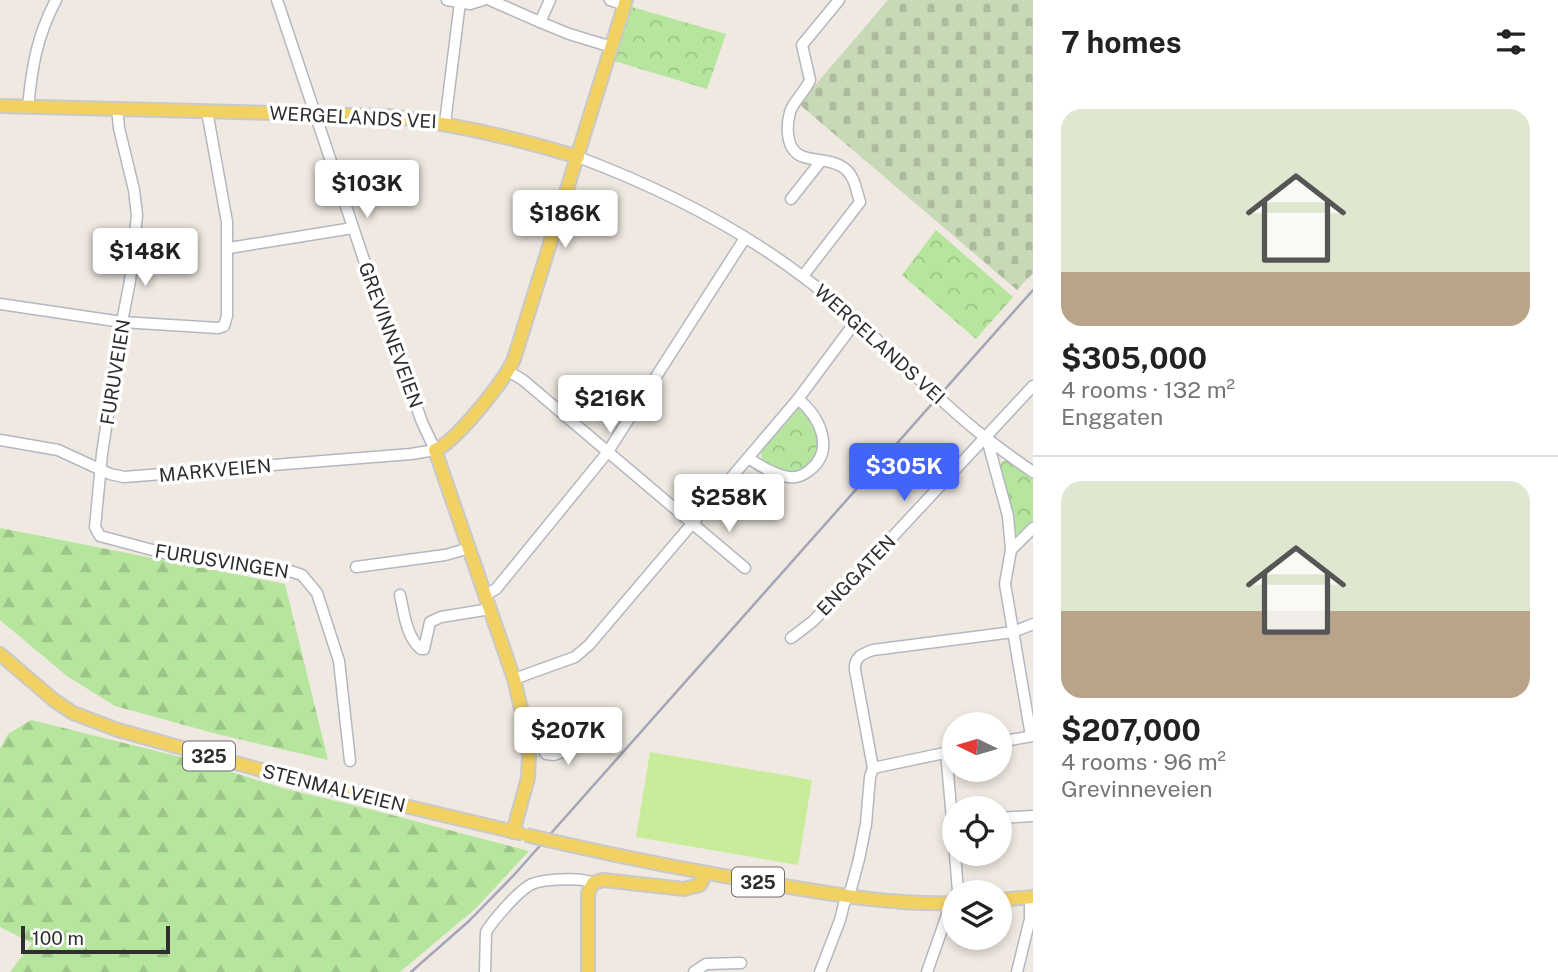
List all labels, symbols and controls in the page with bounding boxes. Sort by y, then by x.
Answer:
icon: filters [1492,23,1530,61]
text: 7 homes [1061,24,1182,60]
street label: WERGELANDS VEI [269,102,437,132]
icon: home [1233,155,1359,281]
pin: $103K [318,160,416,220]
text: $103K [331,169,403,196]
pin: $186K [516,190,614,250]
text: $186K [529,199,601,226]
pin: $148K [96,229,194,288]
text: $148K [109,237,181,264]
street label: GREVINNEVEIEN [354,259,428,411]
street label: WERGELANDS VEI [810,280,950,408]
street label: FURUVEIEN [96,318,134,426]
text: $305,000 [1061,340,1207,376]
pin: $216K [561,376,659,435]
text: 4 rooms · 132 m² [1061,376,1235,403]
text: $216K [574,384,646,411]
text: Enggaten [1061,403,1163,430]
pin: $305K [855,444,953,503]
text: $305K [865,452,943,479]
street label: MARKVEIEN [158,454,272,486]
pin: $258K [680,475,778,534]
text: $258K [690,483,768,510]
icon: home [1233,527,1359,653]
street label: ENGGATEN [812,530,900,620]
street label: FURUSVINGEN [153,540,291,582]
pin: $207K [519,708,617,767]
north arrow [942,712,1012,782]
map controls [942,712,1012,950]
text: $207,000 [1061,712,1201,748]
text: $207K [530,716,606,743]
road number: 325 [183,742,235,770]
text: 4 rooms · 96 m² [1061,748,1226,775]
street label: STENMALVEIEN [260,760,408,816]
text: Grevinneveien [1061,775,1213,802]
button: locate [942,796,1012,866]
road number: 325 [732,868,784,897]
button: layers [942,880,1012,950]
scale bar [21,923,170,955]
text: 100 m [32,927,84,949]

